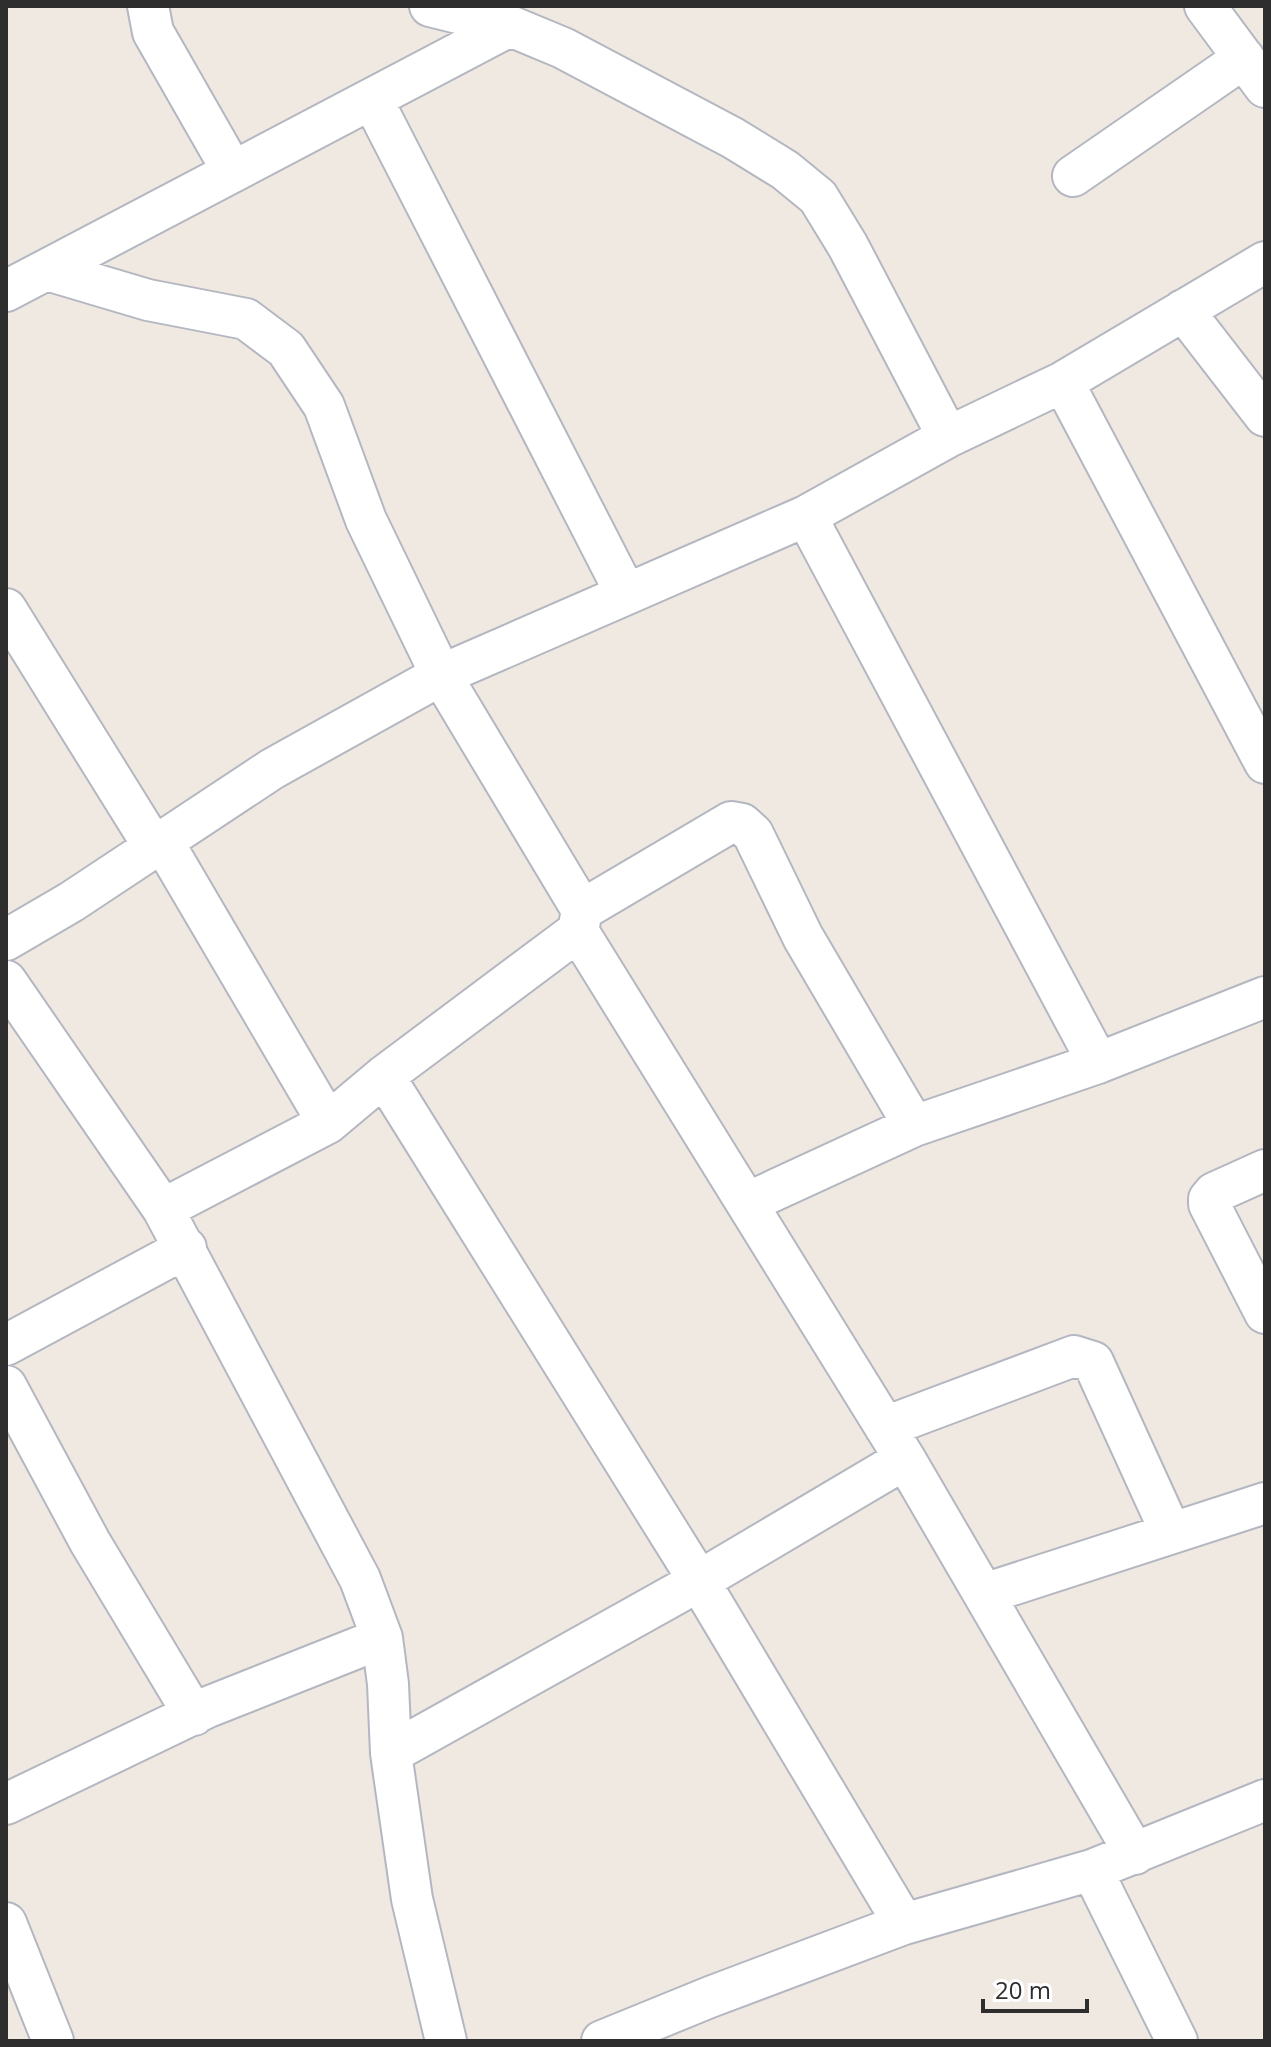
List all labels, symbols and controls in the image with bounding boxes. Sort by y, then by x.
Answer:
scale bar [983,1963,1087,2013]
text: 20 m [995,1973,1051,2006]

